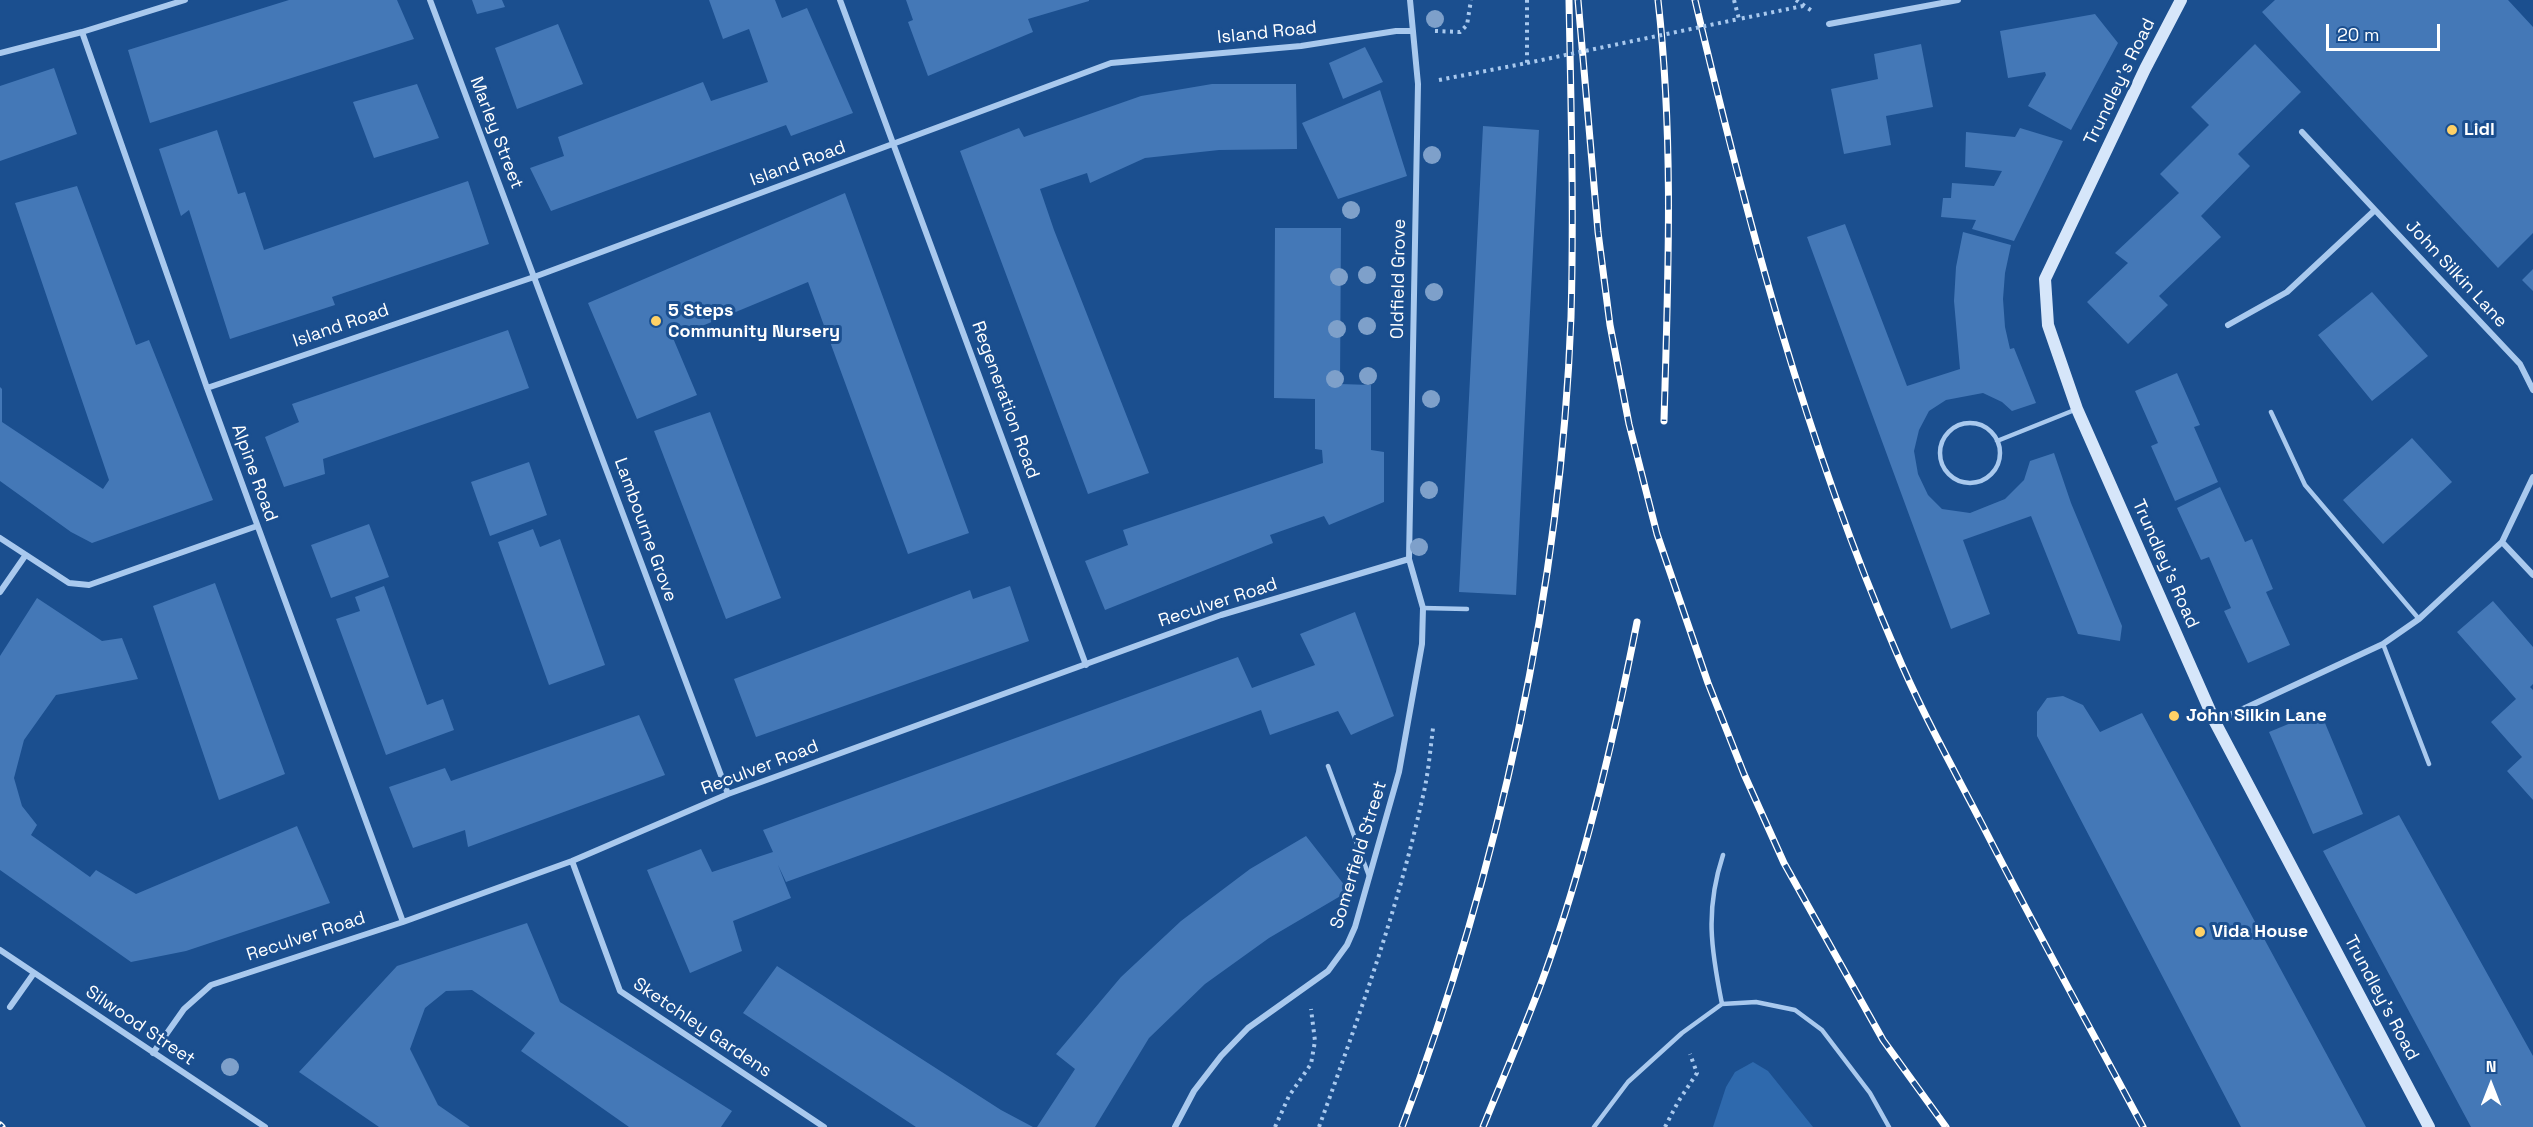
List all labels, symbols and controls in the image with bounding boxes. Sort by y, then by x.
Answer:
scale bar [2329,12,2443,50]
street label: Trundley's Road [2080,15,2160,149]
street label: Island Road [1216,17,1318,49]
text: 20 m [2337,23,2380,46]
street label: Marley Street [465,74,527,192]
place label: Lidl [2464,119,2495,141]
marker: Lidl [2445,123,2459,137]
street label: Island Road [747,137,849,191]
street label: John Silkin Lane [2401,216,2511,332]
street label: Oldfield Grove [1387,219,1411,339]
street label: Island Road [290,299,392,353]
place label: 5 Steps Community Nursery [668,300,840,342]
marker: 5 Steps Community Nursery [649,314,663,328]
street label: Regeneration Road [966,318,1044,482]
street label: Alpine Road [226,421,282,525]
street label: Lambourne Grove [609,455,681,605]
street label: Trundley's Road [2127,496,2203,632]
street label: Reculver Road [1156,574,1280,632]
place label: John Silkin Lane [2186,705,2327,727]
marker: John Silkin Lane [2167,709,2181,723]
street label: Reculver Road [698,736,822,800]
street label: Somerfield Street [1326,779,1392,931]
street label: Reculver Road [244,908,368,966]
place label: Vida House [2212,921,2308,943]
marker: Vida House [2193,925,2207,939]
street label: Trundley's Road [2339,932,2423,1064]
street label: Sketchley Gardens [629,974,775,1082]
street label: Silwood Street [81,981,199,1071]
north arrow [2461,1055,2521,1115]
text: N [2486,1056,2496,1077]

